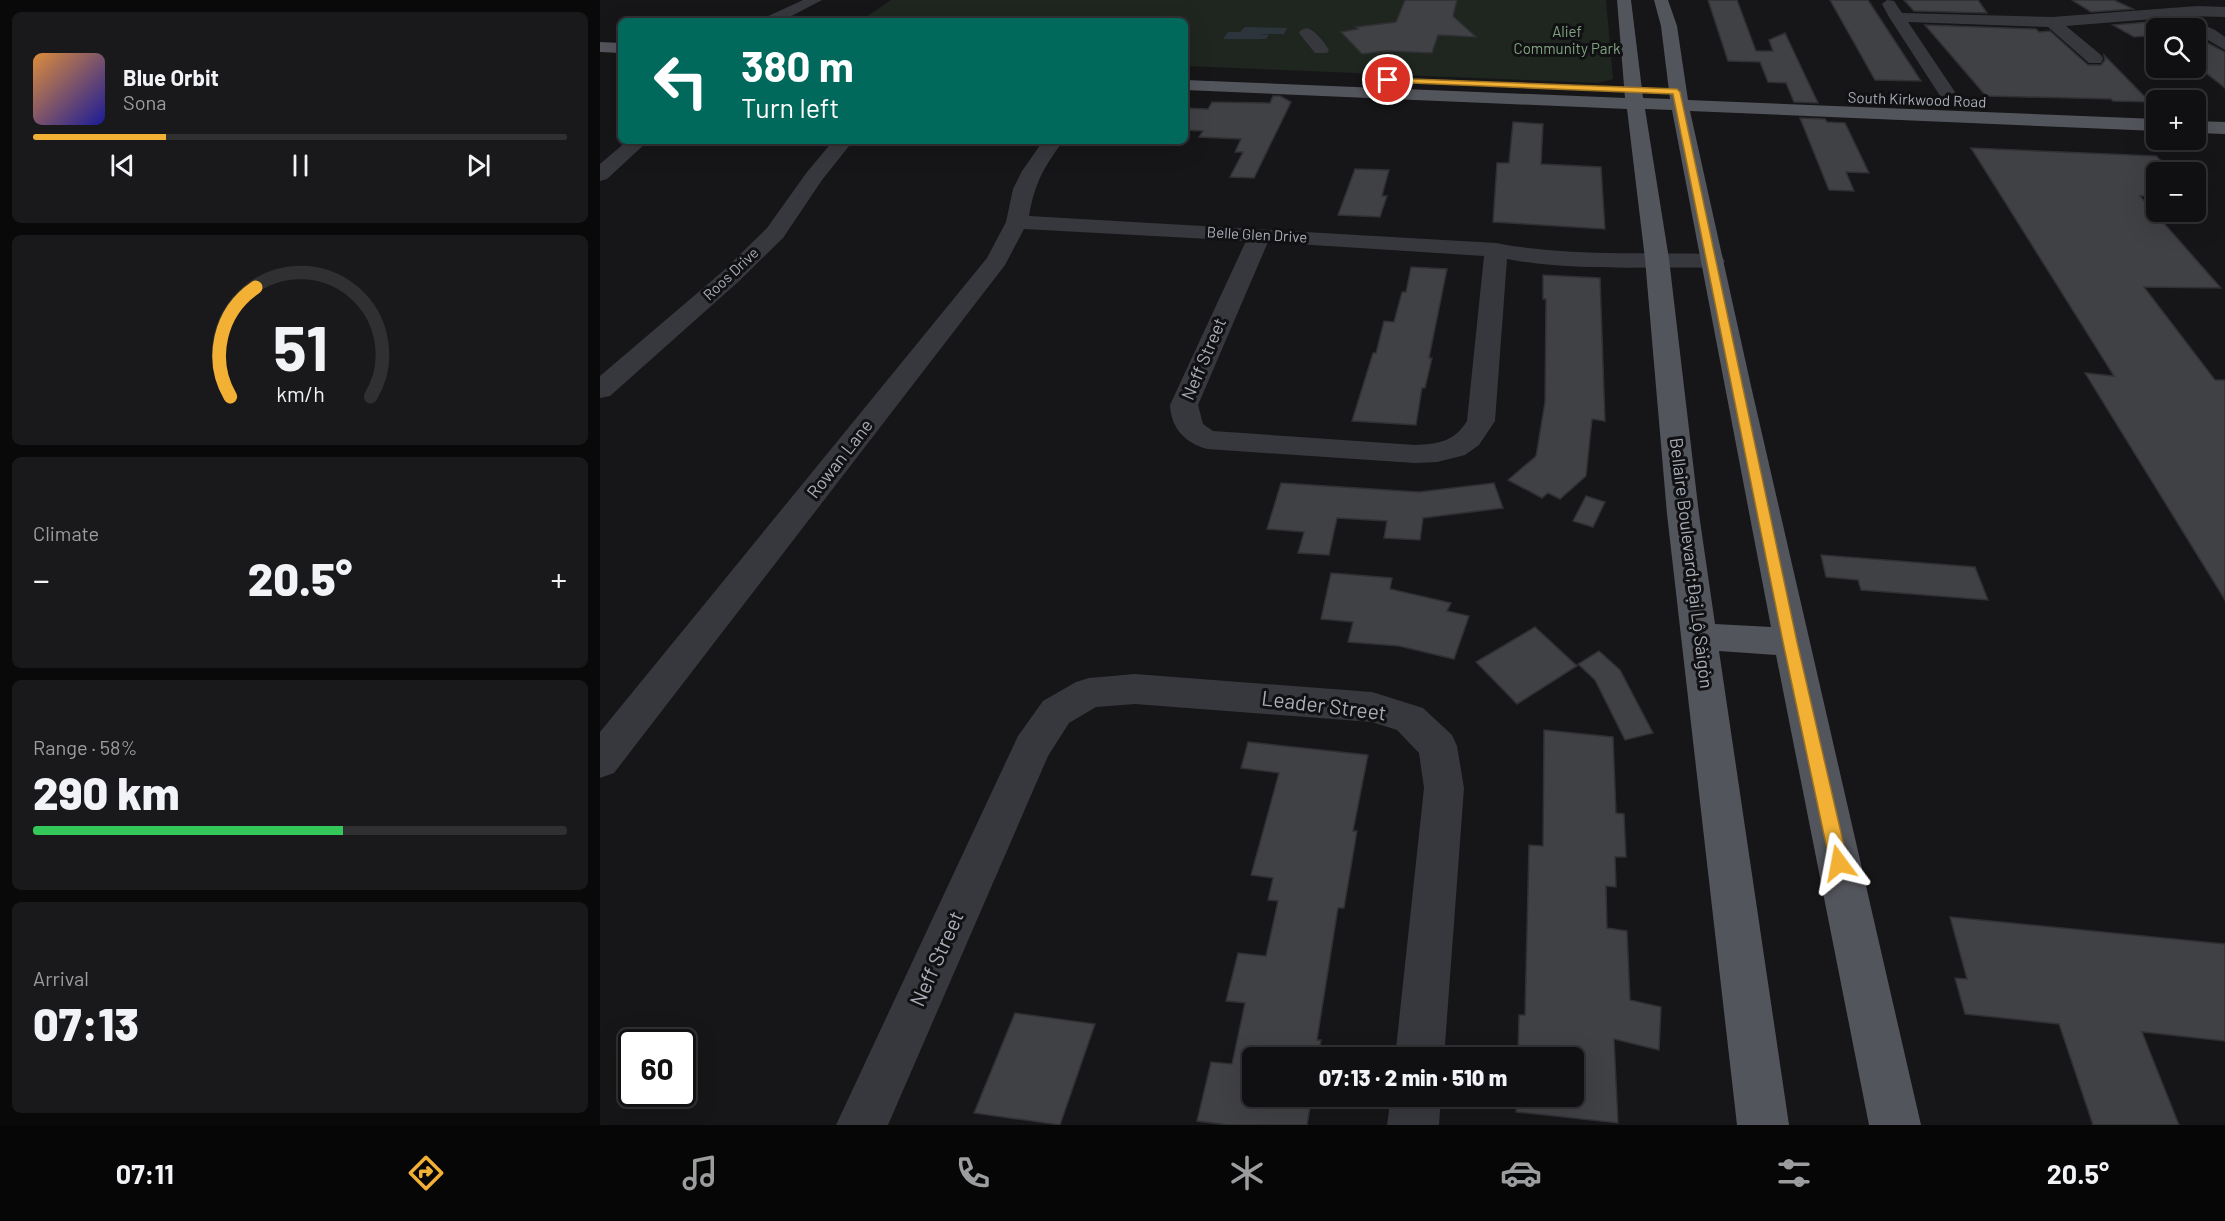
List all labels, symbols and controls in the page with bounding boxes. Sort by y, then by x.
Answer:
map controls [2146,18,2206,222]
button: search [2146,18,2206,78]
park label: Alief Community Park [1514,22,1621,57]
text: 380 m [741,40,854,90]
icon: left [642,42,720,120]
pin [1362,54,1413,105]
icon: arrive [1371,63,1404,96]
text: Blue Orbit [123,64,219,90]
street label: South Kirkwood Road [1847,88,1987,110]
text: Sona [123,90,167,114]
button: + [2146,90,2206,150]
text: Turn left [741,91,839,123]
icon: previous [106,149,139,182]
icon: pause [284,149,317,182]
icon: next [462,149,495,182]
button: − [2146,162,2206,222]
street label: Belle Glen Drive [1206,222,1308,246]
street label: Roos Drive [699,243,762,303]
text: 51 [272,309,328,383]
street label: Neff Street [1176,314,1230,403]
text: km/h [276,381,324,406]
street label: Rowan Lane [802,414,877,502]
street label: Bellaire Boulevard;Đại Lộ Sàigòn [1666,436,1718,690]
text: Climate [33,521,99,545]
text: 20.5° [248,551,352,605]
text: − [33,559,50,599]
text: + [551,559,567,599]
street label: Leader Street [1260,684,1388,725]
text: Range · 58% [33,735,137,759]
text: 290 km [33,765,180,819]
position arrow [1807,831,1871,895]
street label: Neff Street [904,907,968,1010]
text: Arrival [33,966,89,990]
text: 07:13 [33,996,139,1050]
speed limit sign: 60 [618,1029,696,1107]
text: 07:13 · 2 min · 510 m [1319,1064,1507,1090]
icon: directions [405,1152,447,1194]
icon: music [679,1152,721,1194]
icon: phone [952,1152,994,1194]
icon: climate [1226,1152,1268,1194]
icon: car [1500,1152,1542,1194]
icon: filters [1773,1152,1815,1194]
text: 07:11 [116,1157,174,1189]
text: 20.5° [2047,1157,2109,1189]

